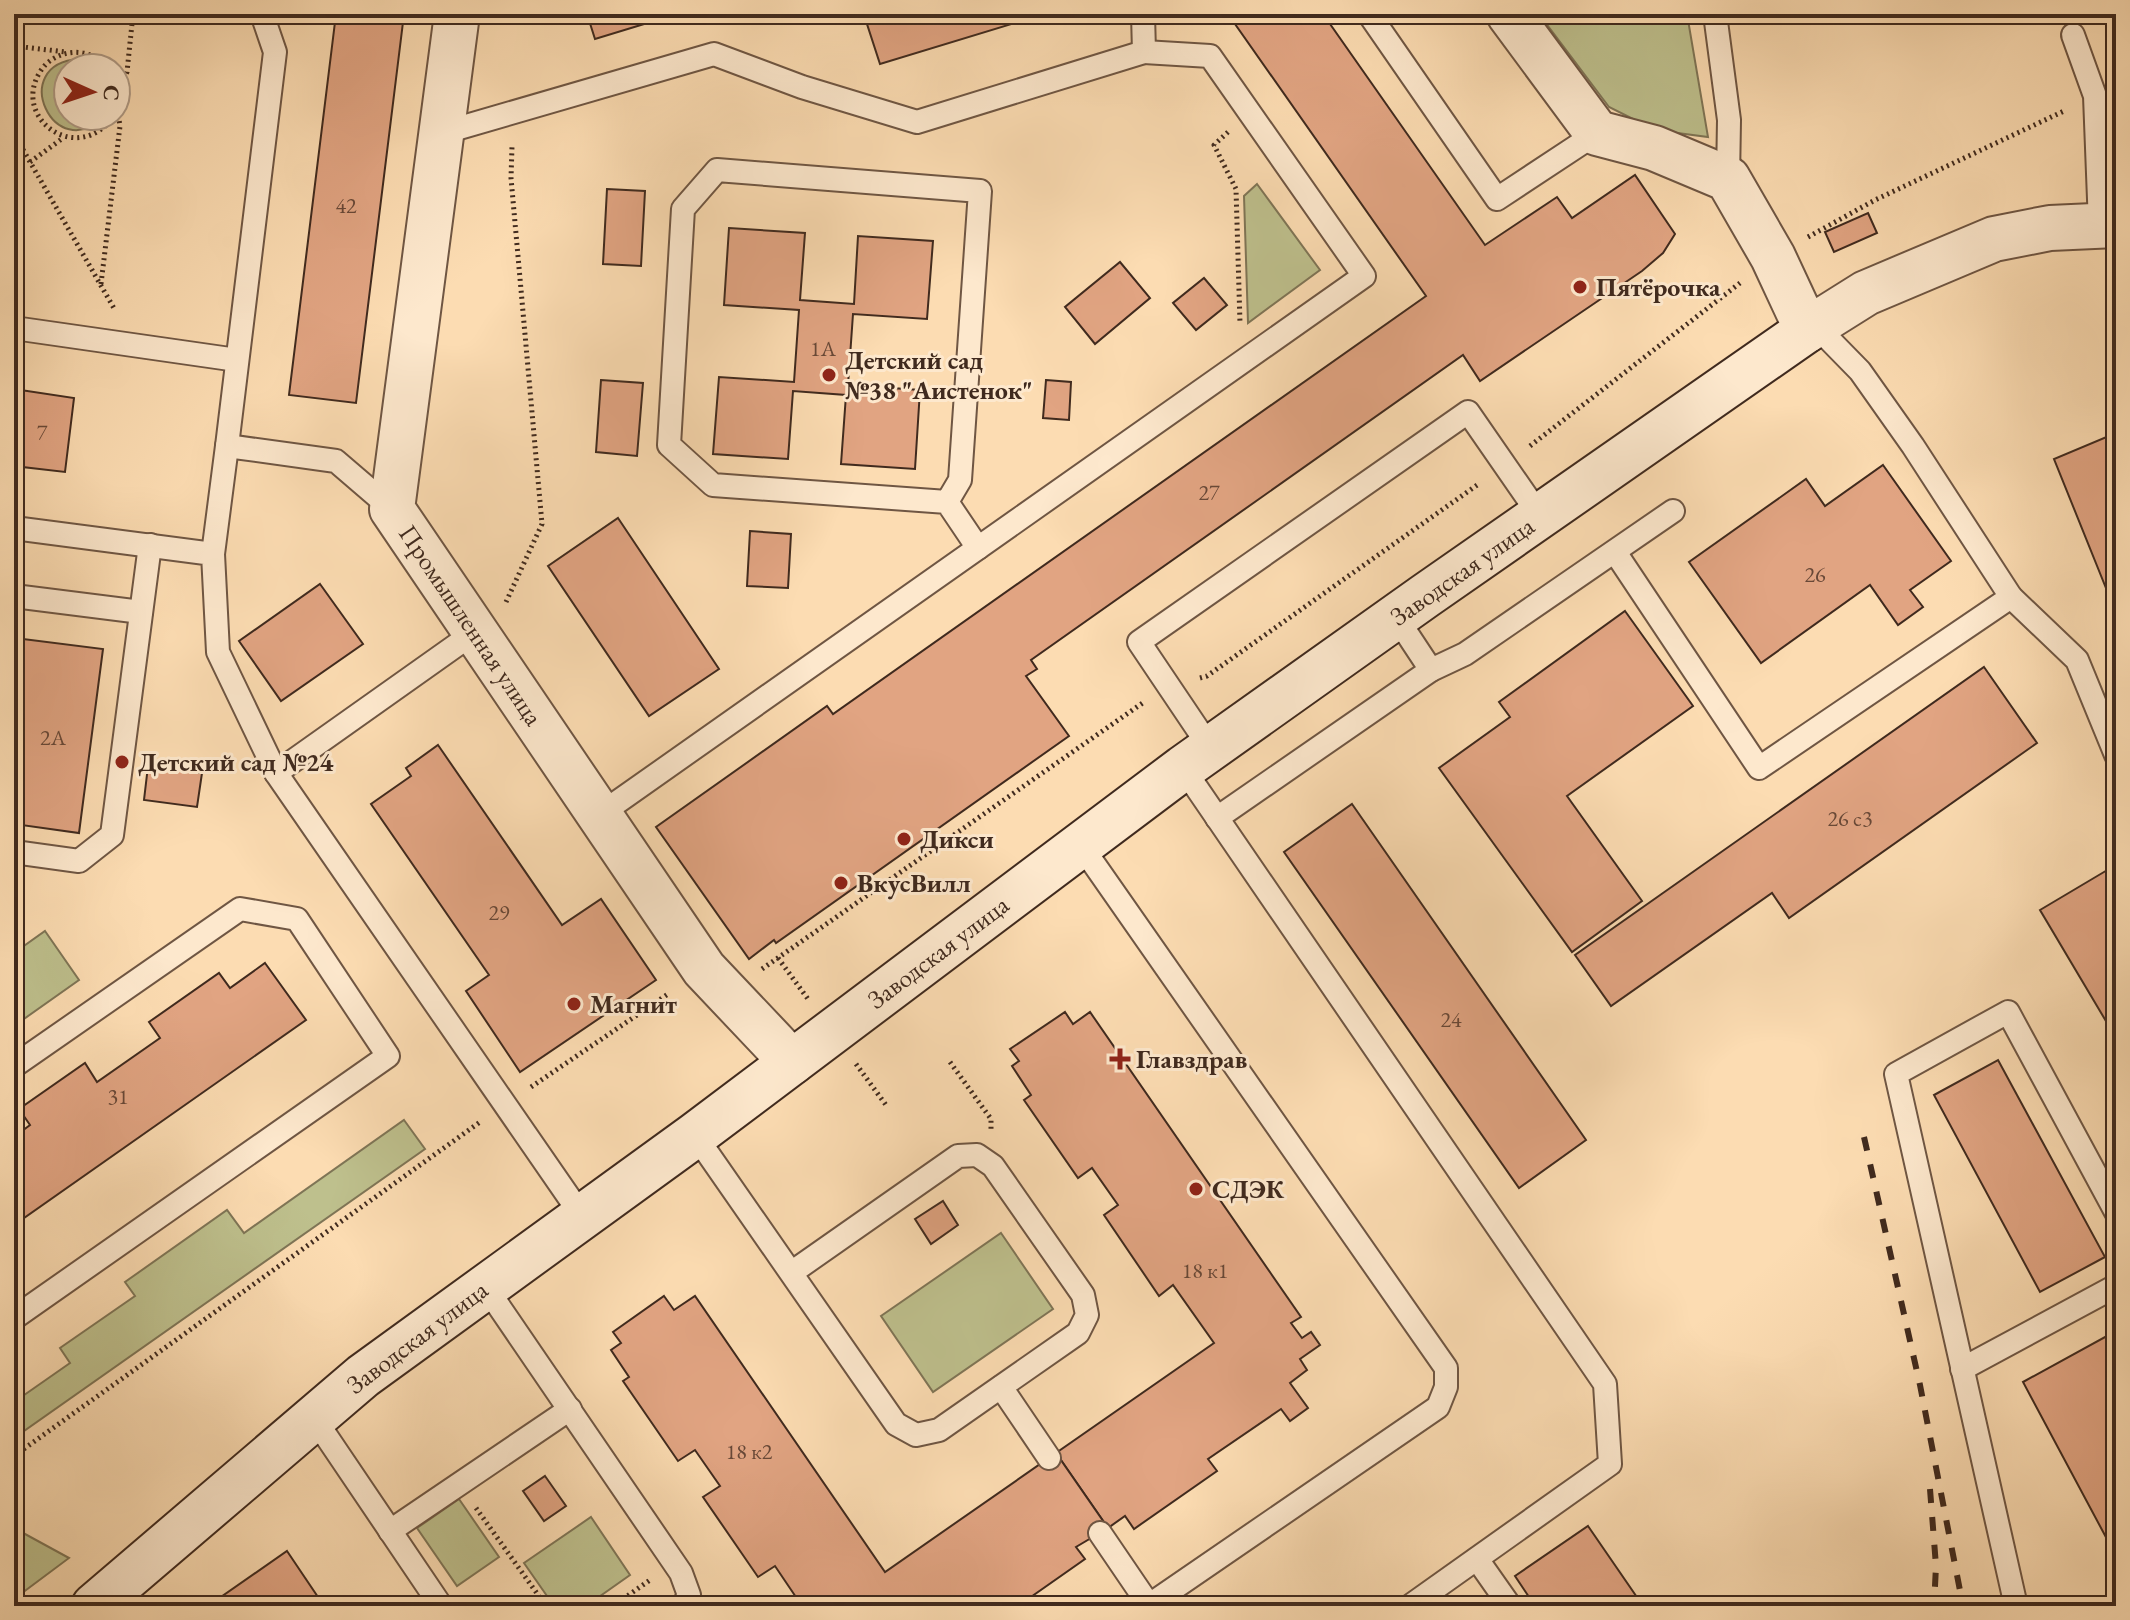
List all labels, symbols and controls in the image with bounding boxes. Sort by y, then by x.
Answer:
north arrow [52,52,132,132]
text: С [97,84,126,102]
house number: 42 [335,191,357,220]
place label: Пятёрочка [1596,270,1721,304]
marker: Пятёрочка [1571,278,1589,296]
house number: 1А [810,334,837,363]
place label: Детский сад №38 "Аистенок" [845,343,1033,407]
marker: Детский сад №38 "Аистенок" [820,366,838,384]
house number: 7 [37,418,48,447]
house number: 27 [1198,478,1220,507]
street label: Заводская улица [1383,508,1541,633]
street label: Промышленная улица [391,518,551,733]
house number: 26 [1804,560,1826,589]
house number: 2А [40,723,67,752]
place label: Детский сад №24 [138,745,334,779]
marker: Детский сад №24 [113,753,131,771]
house number: 26 с3 [1827,804,1873,833]
place label: Дикси [920,822,994,856]
marker: Дикси [895,830,913,848]
place label: ВкусВилл [857,866,971,900]
marker: ВкусВилл [832,874,850,892]
street label: Заводская улица [860,887,1016,1016]
house number: 29 [488,898,510,927]
place label: Магнит [590,987,677,1021]
marker: Магнит [565,995,583,1013]
house number: 24 [1440,1005,1462,1034]
place label: Главздрав [1136,1042,1247,1076]
marker: Главздрав [1111,1050,1129,1068]
house number: 31 [107,1082,129,1111]
place label: СДЭК [1212,1172,1285,1206]
marker: СДЭК [1187,1180,1205,1198]
house number: 18 к1 [1182,1256,1228,1285]
street label: Заводская улица [339,1272,495,1401]
house number: 18 к2 [726,1437,773,1466]

